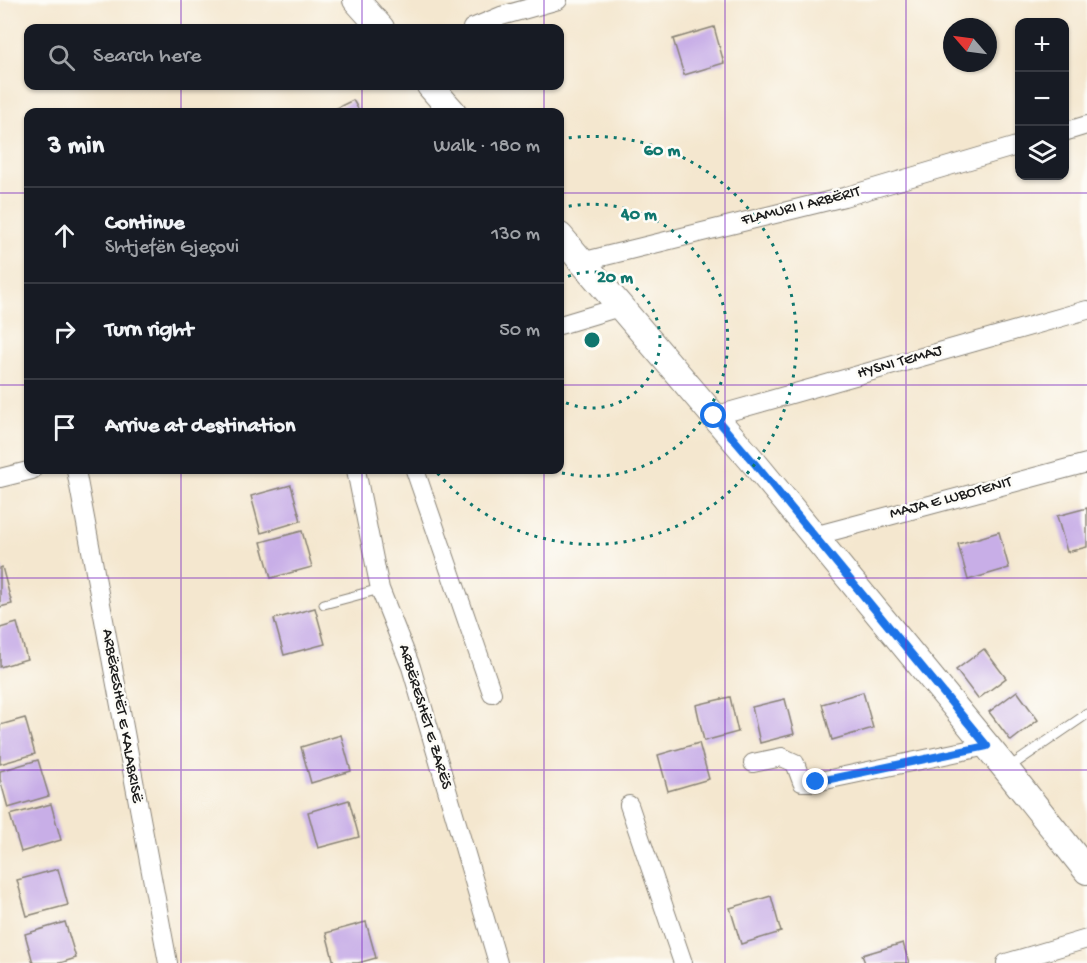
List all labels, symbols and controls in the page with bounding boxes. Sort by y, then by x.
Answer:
north arrow [943,18,997,72]
map controls [1015,18,1069,180]
button: + [1015,18,1069,72]
search box [24,24,564,90]
icon: search [45,41,78,74]
text: Search here [93,44,201,70]
button: − [1015,72,1069,126]
button: layers [1015,126,1069,180]
text: 3 min [48,132,104,163]
text: Walk · 180 m [433,136,540,159]
text: 60 m [644,141,680,162]
street label: FLAMURI I ARBËRIT [739,183,863,231]
text: 40 m [620,205,657,226]
text: Continue [105,211,185,237]
icon: ahead [48,219,81,252]
text: 130 m [491,224,540,247]
text: Shtjefën Gjeçovi [105,237,239,260]
text: 20 m [597,268,633,289]
icon: right [48,315,81,348]
text: Turn right [105,318,193,344]
text: 50 m [499,320,540,343]
centre of rings [582,330,602,350]
street label: HYSNI TEMAJ [855,341,946,384]
route start [700,402,726,428]
icon: arrive [48,411,81,444]
text: Arrive at destination [105,414,295,440]
street label: MAJA E LUBOTENIT [888,473,1015,524]
street label: ARBËRESHËT E KALABRISË [96,628,146,805]
street label: ARBËRESHËT E ZARËS [393,642,455,792]
route end [802,768,828,794]

